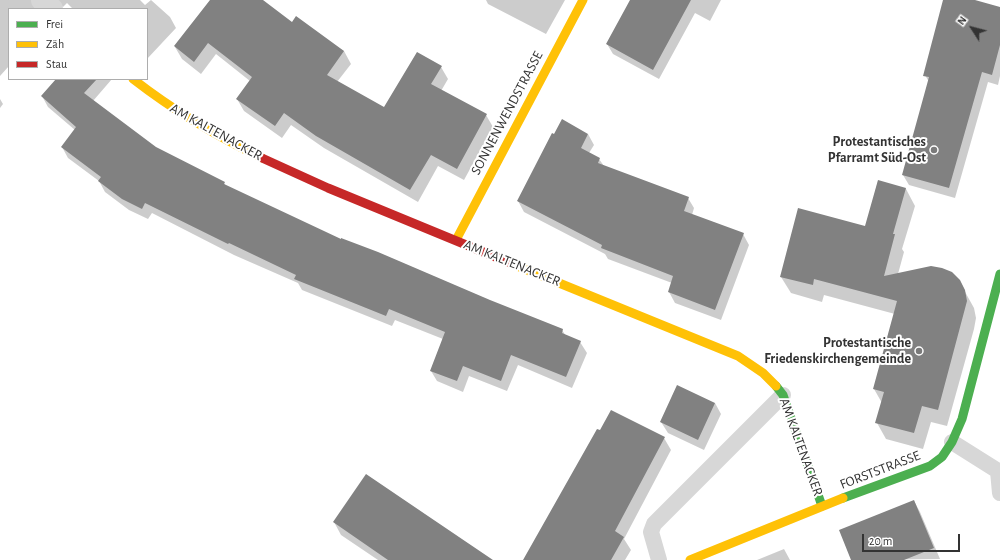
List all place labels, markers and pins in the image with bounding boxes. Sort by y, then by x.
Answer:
place label: Protestantisches Pfarramt Süd-Ost [828,134,926,166]
marker: Protestantisches Pfarramt Süd-Ost [929,145,939,155]
place label: Protestantische Friedenskirchengemeinde [764,335,911,368]
marker: Protestantische Friedenskirchengemeinde [914,346,924,356]

